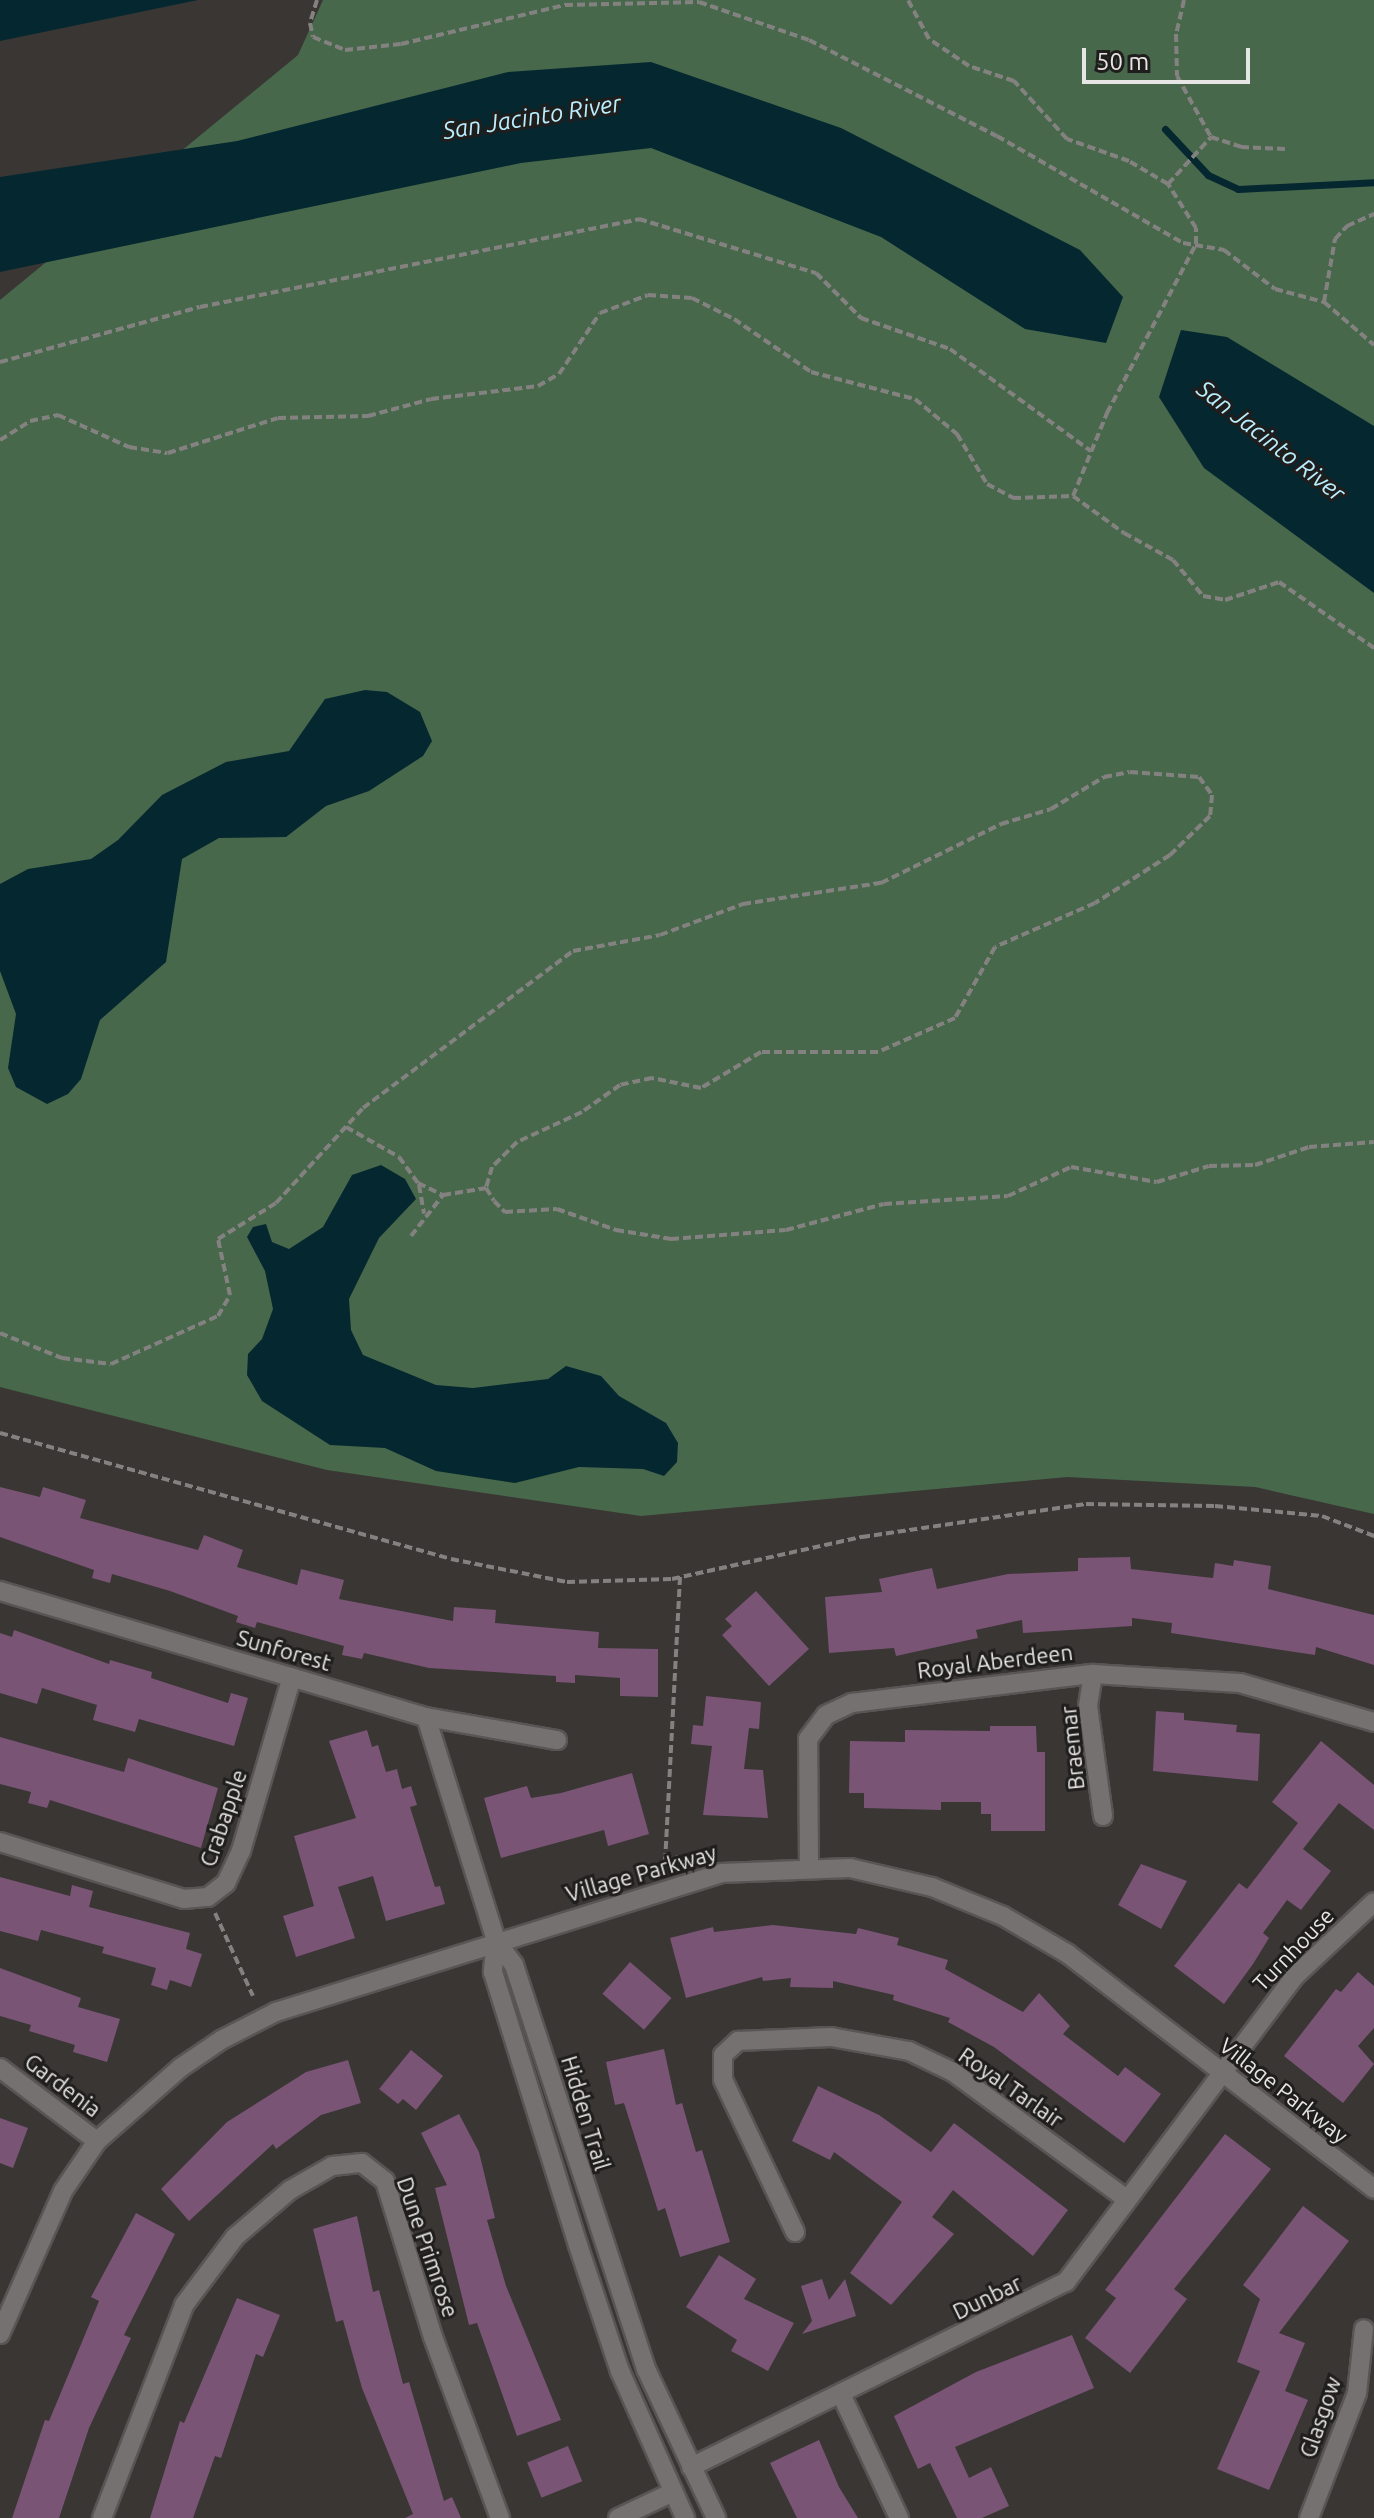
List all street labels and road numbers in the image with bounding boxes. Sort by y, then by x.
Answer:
street label: Sunforest [234,1624,334,1676]
street label: Royal Aberdeen [916,1638,1074,1684]
street label: Braemar [1054,1705,1090,1791]
street label: Crabapple [194,1766,252,1870]
street label: Village Parkway [563,1839,719,1907]
street label: Turnhouse [1247,1902,1339,1996]
street label: Village Parkway [1215,2032,1353,2148]
street label: Royal Tarlair [954,2041,1068,2133]
street label: Gardenia [20,2048,106,2122]
street label: Hidden Trail [556,2053,616,2173]
street label: Dune Primrose [392,2173,464,2321]
street label: Dunbar [948,2269,1026,2325]
street label: Glasgow [1294,2373,1346,2461]

